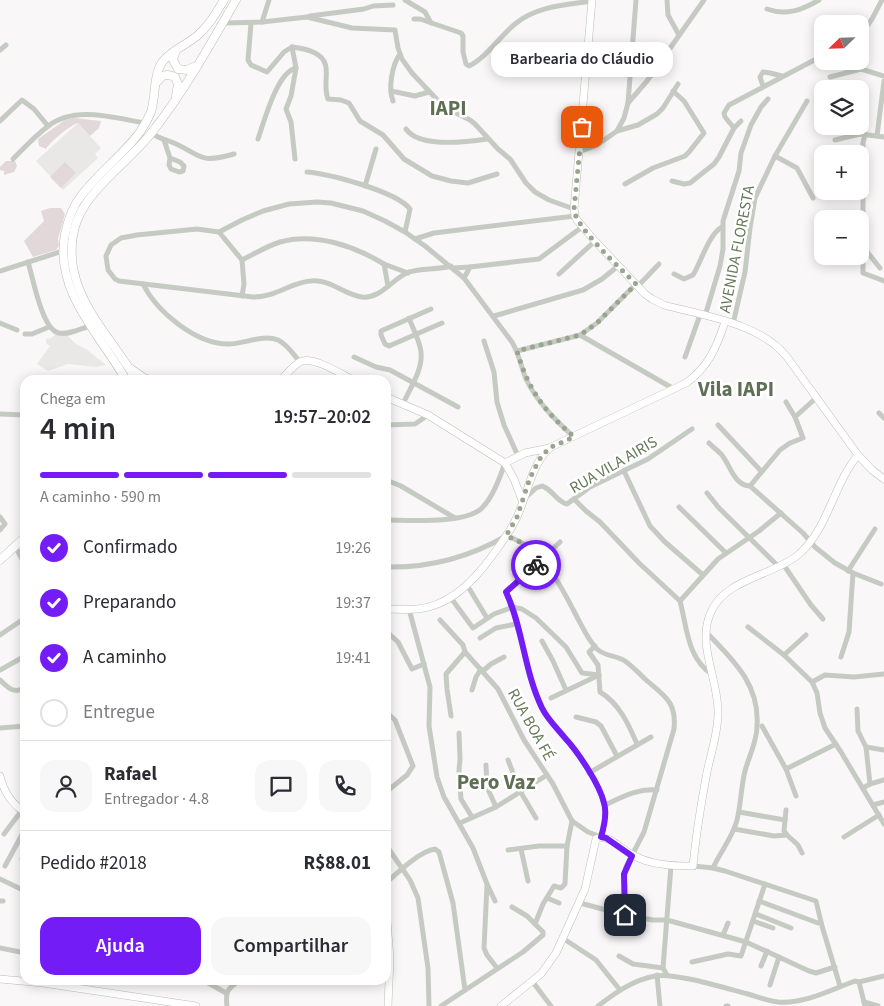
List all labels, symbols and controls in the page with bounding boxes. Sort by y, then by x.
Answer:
north arrow [814,15,869,70]
map controls [814,15,869,265]
callout: Barbearia do Cláudio [491,42,673,77]
text: Barbearia do Cláudio [510,48,654,70]
button: layers [814,80,869,135]
district label: IAPI [429,93,467,123]
pin [561,106,603,148]
icon: bag [568,113,596,141]
button: + [814,145,869,200]
street label: AVENIDA FLORESTA [714,183,760,315]
button: − [814,210,869,265]
district label: Vila IAPI [697,374,774,404]
text: Chega em [40,388,106,410]
text: 19:57–20:02 [273,404,371,431]
text: 4 min [40,406,116,452]
street label: RUA VILA AIRIS [566,431,661,499]
text: A caminho · 590 m [40,486,161,508]
icon: check [40,534,68,562]
text: Confirmado [83,534,178,561]
text: 19:26 [335,537,371,559]
courier [511,540,561,590]
icon: bike [522,551,550,579]
icon: check [40,589,68,617]
text: Preparando [83,589,176,616]
text: 19:37 [335,592,371,614]
icon: check [40,644,68,672]
text: A caminho [83,644,167,671]
text: 19:41 [335,647,371,669]
street label: RUA BOA FÉ [502,685,560,764]
text: Entregue [83,699,155,726]
button: person [40,760,92,812]
button: chat [255,760,307,812]
button: phone [319,760,371,812]
text: Rafael [104,761,157,788]
district label: Pero Vaz [457,767,536,797]
text: Entregador · 4.8 [104,788,209,810]
text: Pedido #2018 [40,850,147,877]
text: R$88.01 [303,850,371,877]
pin [604,894,646,936]
icon: home [611,901,639,929]
button: Ajuda [40,917,201,975]
button: Compartilhar [211,917,371,975]

